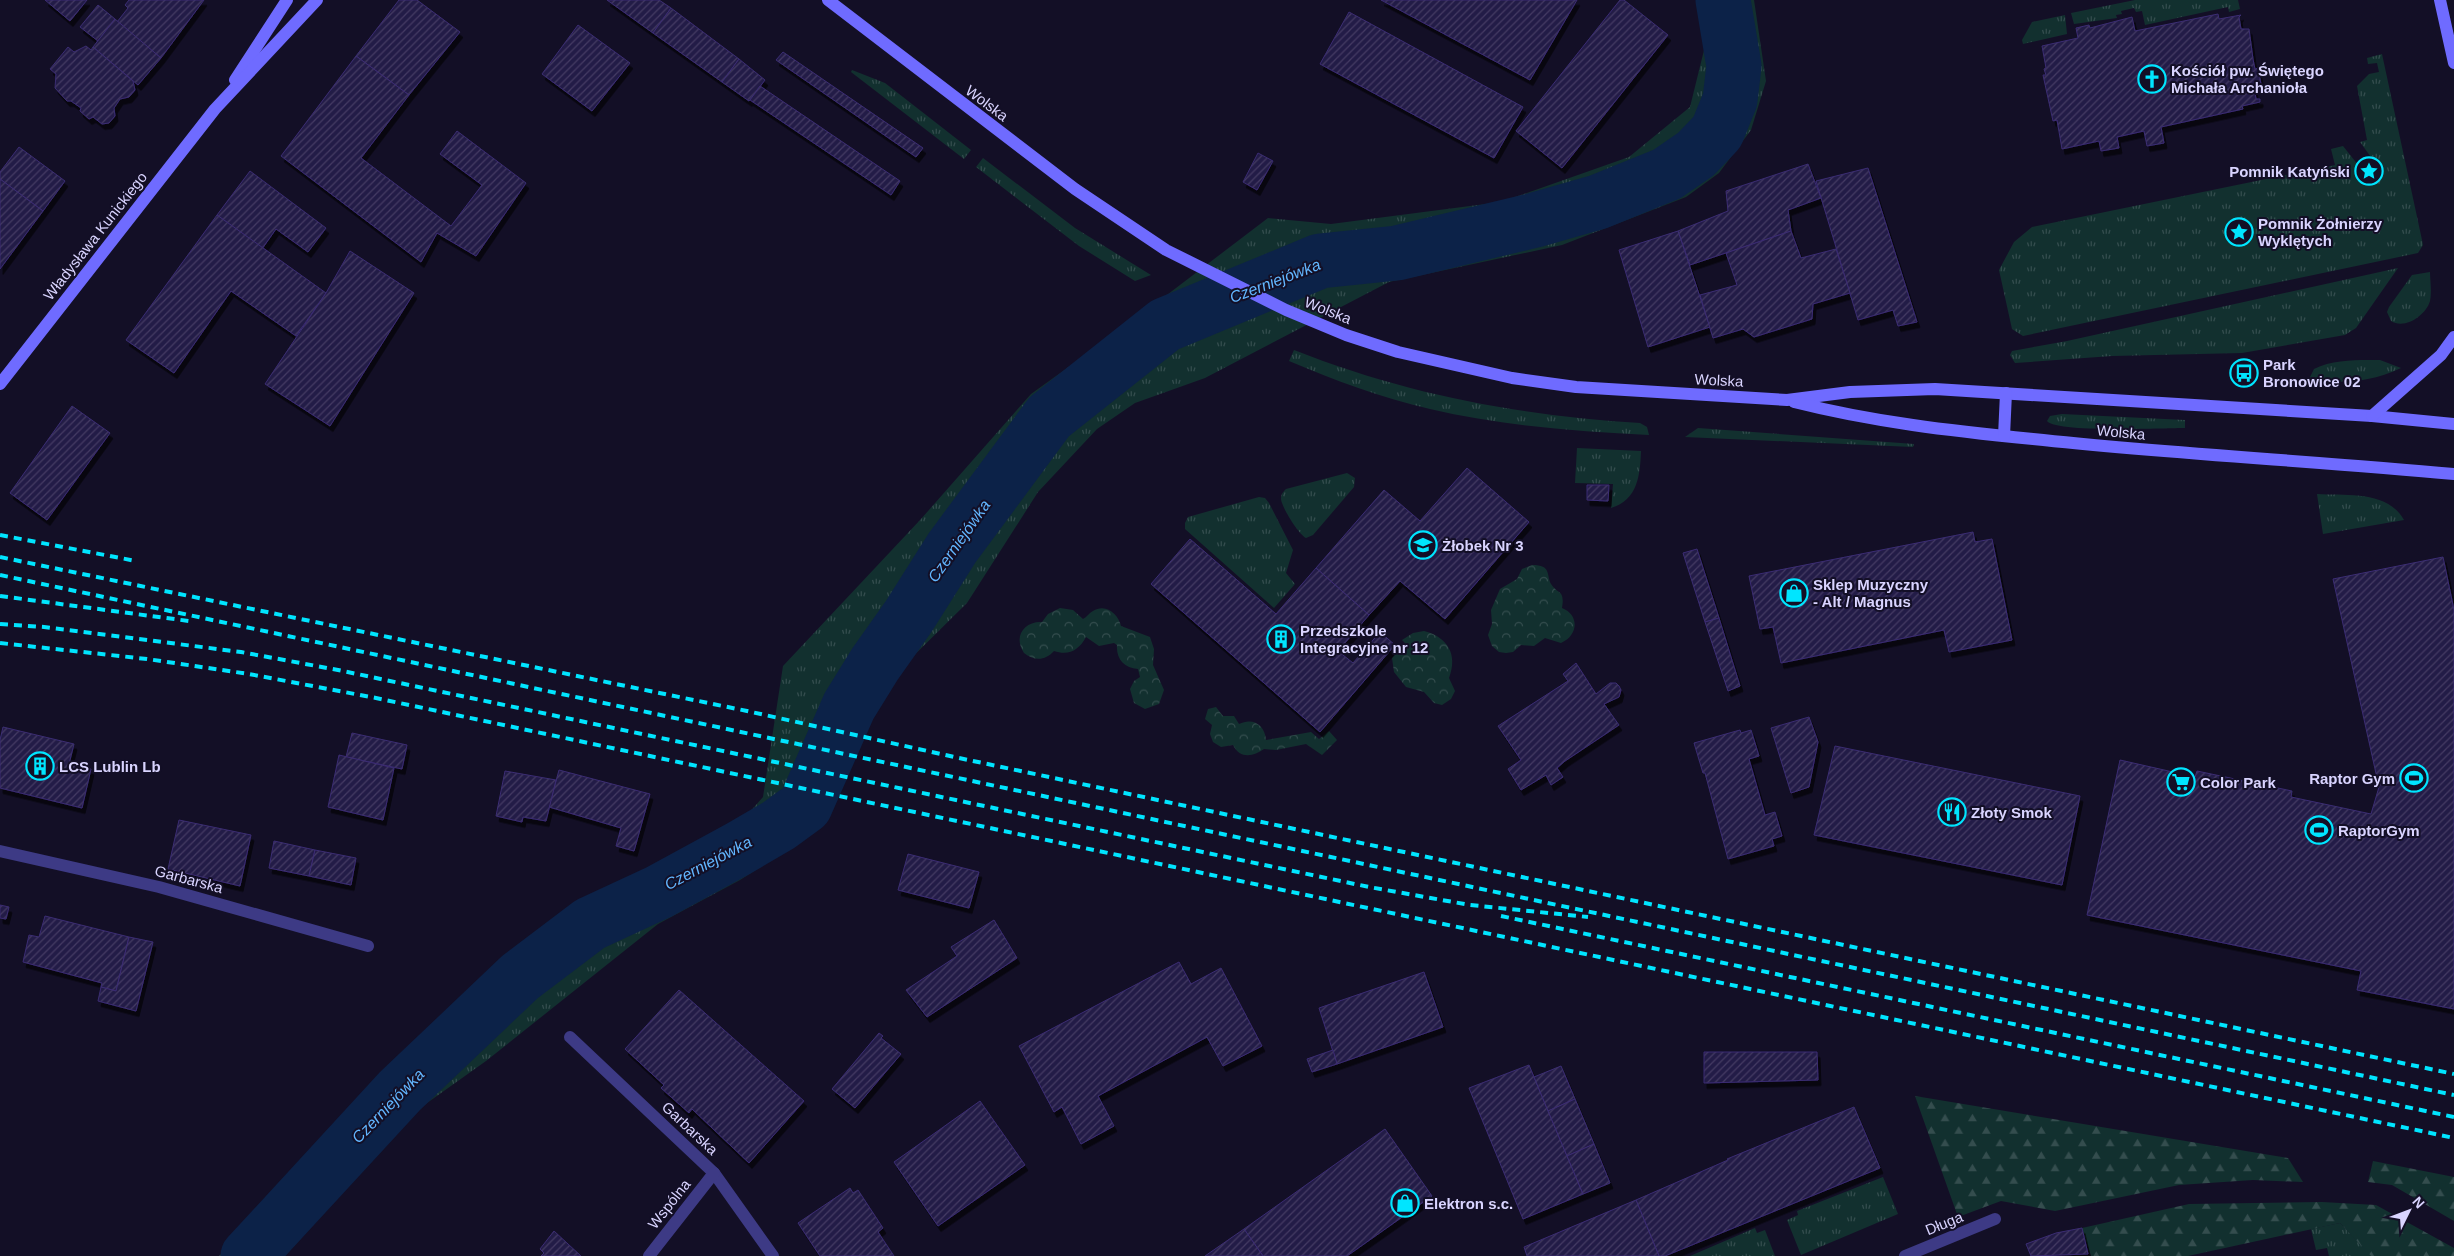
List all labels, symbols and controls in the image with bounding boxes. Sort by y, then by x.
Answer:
place label: Kościół pw. Świętego Michała Archanioła [2171,62,2324,96]
church icon: Kościół pw. Świętego Michała Archanioła [2137,64,2167,94]
street label: Wolska [962,81,1012,125]
place icon: Pomnik Katyński [2354,156,2384,186]
place label: Pomnik Katyński [2229,163,2350,180]
street label: Władysława Kunickiego [40,169,150,303]
place label: Pomnik Żołnierzy Wyklętych [2258,215,2383,249]
place icon: Pomnik Żołnierzy Wyklętych [2224,217,2254,247]
water label: Czerniejówka [1227,256,1323,306]
street label: Wolska [1302,293,1354,327]
place label: Park Bronowice 02 [2263,356,2361,390]
bus stop icon: Park Bronowice 02 [2229,358,2259,388]
street label: Wolska [1694,370,1745,390]
street label: Wolska [2096,421,2147,443]
water label: Czerniejówka [924,497,994,585]
school or university icon: Żłobek Nr 3 [1408,530,1438,560]
place label: Żłobek Nr 3 [1442,537,1524,554]
place label: Sklep Muzyczny - Alt / Magnus [1813,576,1929,610]
shop icon: Sklep Muzyczny - Alt / Magnus [1779,578,1809,608]
place label: Przedszkole Integracyjne nr 12 [1300,622,1428,656]
building icon: Przedszkole Integracyjne nr 12 [1266,624,1296,654]
building icon: LCS Lublin Lb [25,751,55,781]
place label: LCS Lublin Lb [59,758,161,775]
sports icon: Raptor Gym [2399,763,2429,793]
supermarket icon: Color Park [2166,767,2196,797]
place label: Raptor Gym [2309,770,2395,787]
place label: Color Park [2200,774,2277,791]
restaurant icon: Złoty Smok [1937,797,1967,827]
place label: Złoty Smok [1971,804,2053,821]
sports icon: RaptorGym [2304,815,2334,845]
place label: RaptorGym [2338,822,2420,839]
water label: Czerniejówka [662,833,754,893]
street label: Garbarska [153,862,226,896]
water label: Czerniejówka [349,1065,428,1146]
street label: Garbarska [659,1098,722,1159]
street label: Wspólna [644,1175,694,1232]
north arrow [2384,1186,2434,1236]
shop icon: Elektron s.c. [1390,1188,1420,1218]
text: N [2409,1193,2428,1211]
place label: Elektron s.c. [1424,1195,1513,1212]
street label: Długa [1923,1208,1966,1238]

